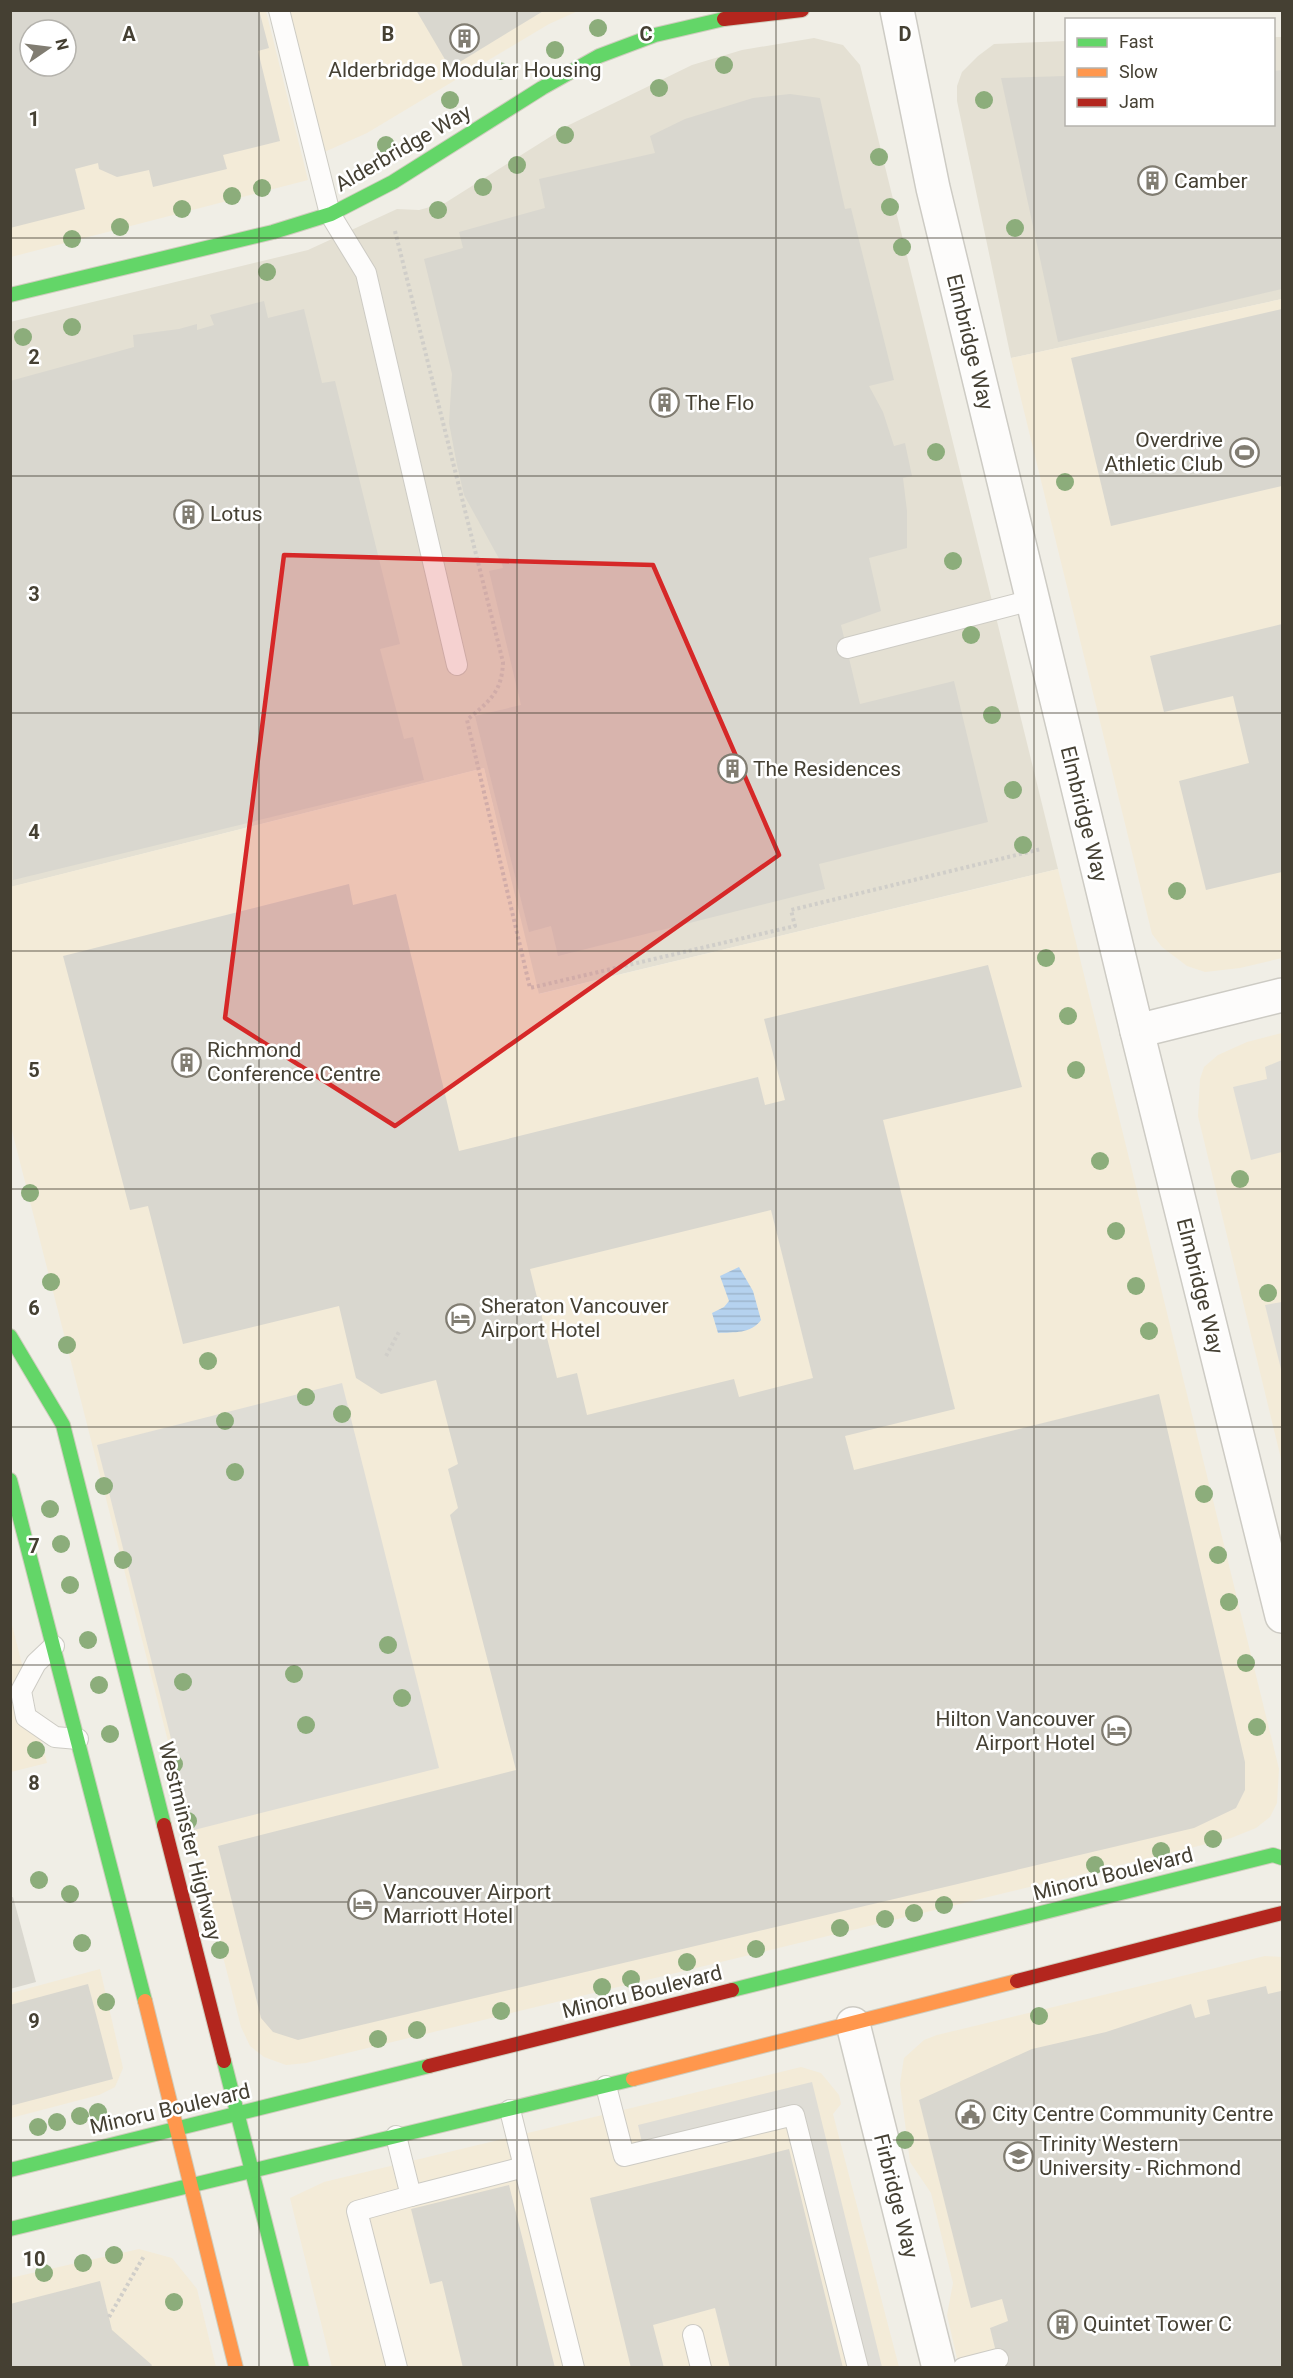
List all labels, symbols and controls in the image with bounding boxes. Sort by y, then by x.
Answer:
north arrow [18,18,78,78]
legend [1065,18,1275,126]
text: A [122,22,136,46]
text: B [382,22,394,46]
text: C [639,22,653,46]
text: D [899,22,912,46]
building icon: Alderbridge Modular Housing [449,23,481,55]
text: Fast [1119,31,1154,52]
text: N [51,37,73,52]
place label: Alderbridge Modular Housing [328,58,602,82]
text: Slow [1119,61,1158,82]
text: Jam [1119,91,1155,112]
street label: Alderbridge Way [331,99,475,196]
text: 1 [28,107,40,131]
building icon: Camber [1137,165,1169,197]
place label: Camber [1174,169,1248,193]
street label: Elmbridge Way [942,272,998,412]
text: 2 [28,345,40,369]
building icon: The Flo [648,387,680,419]
place label: The Flo [685,391,754,415]
place label: Overdrive Athletic Club [1104,428,1223,476]
sports icon: Overdrive Athletic Club [1228,436,1260,468]
building icon: Lotus [173,498,205,530]
place label: Lotus [210,502,263,526]
text: 3 [28,582,40,606]
street label: Elmbridge Way [1056,744,1112,884]
building icon: The Residences [716,753,748,785]
place label: The Residences [753,757,901,781]
text: 4 [28,820,40,844]
place label: Richmond Conference Centre [207,1038,381,1086]
building icon: Richmond Conference Centre [170,1046,202,1078]
text: 5 [28,1058,40,1082]
street label: Elmbridge Way [1172,1216,1228,1356]
place label: Sheraton Vancouver Airport Hotel [481,1294,669,1342]
text: 6 [28,1296,40,1320]
hotel icon: Sheraton Vancouver Airport Hotel [444,1302,476,1334]
text: 7 [28,1534,40,1558]
place label: Hilton Vancouver Airport Hotel [936,1707,1095,1755]
hotel icon: Hilton Vancouver Airport Hotel [1100,1715,1132,1747]
street label: Westminster Highway [154,1739,226,1943]
text: 8 [28,1771,40,1795]
street label: Minoru Boulevard [1031,1843,1195,1905]
place label: Vancouver Airport Marriott Hotel [383,1880,551,1928]
hotel icon: Vancouver Airport Marriott Hotel [346,1888,378,1920]
street label: Minoru Boulevard [560,1961,724,2023]
text: 9 [28,2009,40,2033]
street label: Minoru Boulevard [87,2079,253,2139]
public building icon: City Centre Community Centre [955,2098,987,2130]
place label: City Centre Community Centre [992,2102,1273,2126]
street label: Firbridge Way [869,2131,923,2261]
place label: Trinity Western University - Richmond [1039,2132,1241,2180]
school or university icon: Trinity Western University - Richmond [1002,2140,1034,2172]
text: 10 [23,2247,45,2271]
building icon: Quintet Tower C [1046,2308,1078,2340]
place label: Quintet Tower C [1083,2312,1232,2336]

